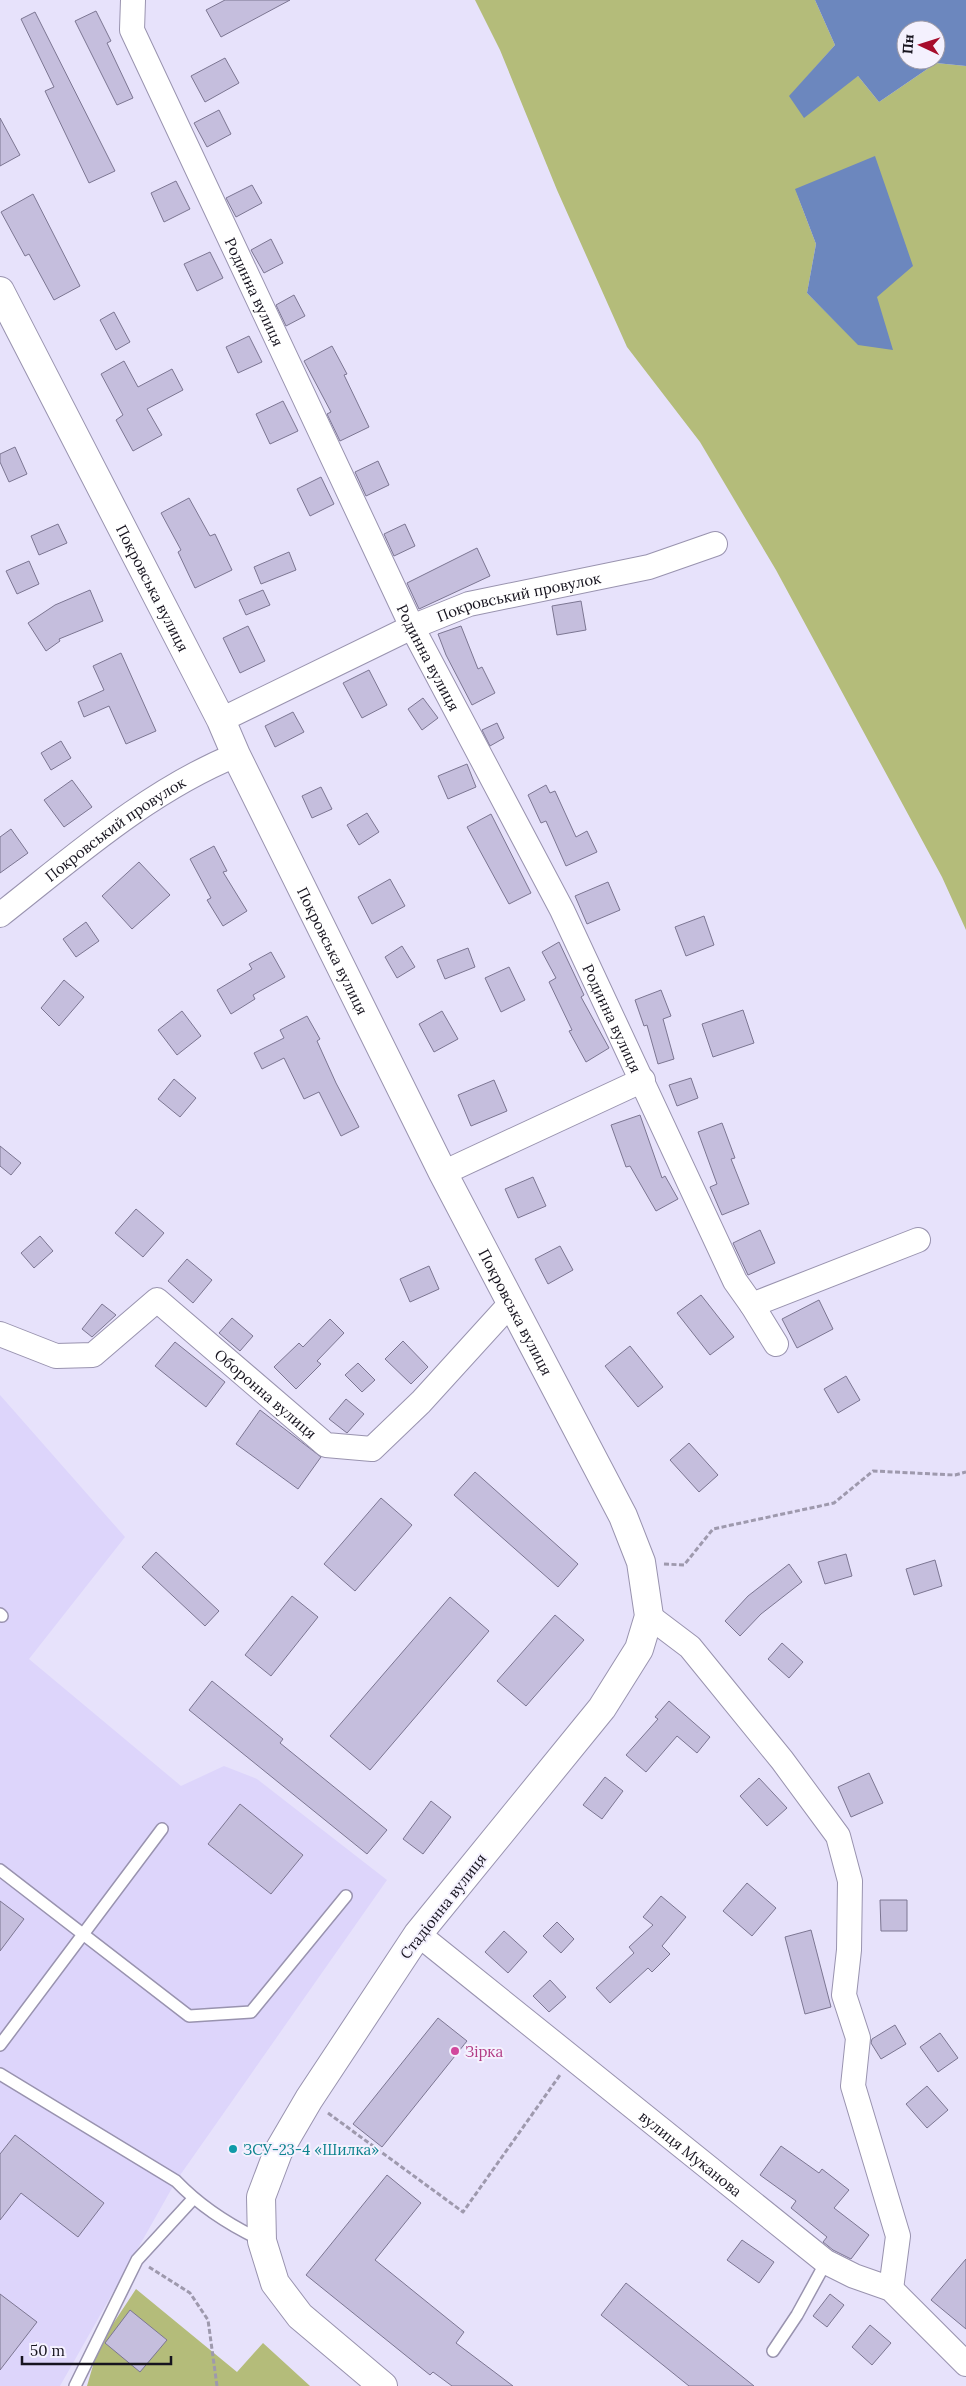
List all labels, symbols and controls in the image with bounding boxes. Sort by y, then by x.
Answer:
north arrow [896,20,946,70]
text: Пн [898,33,918,55]
street label: Родинна вулиця [221,234,288,349]
street label: Покровська вулиця [112,521,194,655]
street label: Покровський провулок [434,568,602,626]
street label: Родинна вулиця [393,601,464,714]
street label: Покровський провулок [41,772,189,885]
street label: Покровська вулиця [293,884,373,1018]
street label: Родинна вулиця [579,961,646,1076]
street label: Покровська вулиця [475,1245,557,1378]
street label: Оборонна вулиця [211,1344,321,1442]
street label: Стадіонна вулиця [396,1849,490,1963]
place label: Зірка [465,2042,503,2061]
marker: Зірка [449,2045,461,2057]
street label: вулиця Муканова [635,2106,746,2201]
place label: ЗСУ-23-4 «Шилка» [243,2140,379,2159]
marker: ЗСУ-23-4 «Шилка» [227,2143,239,2155]
scale bar [22,2334,171,2366]
text: 50 m [30,2341,65,2360]

